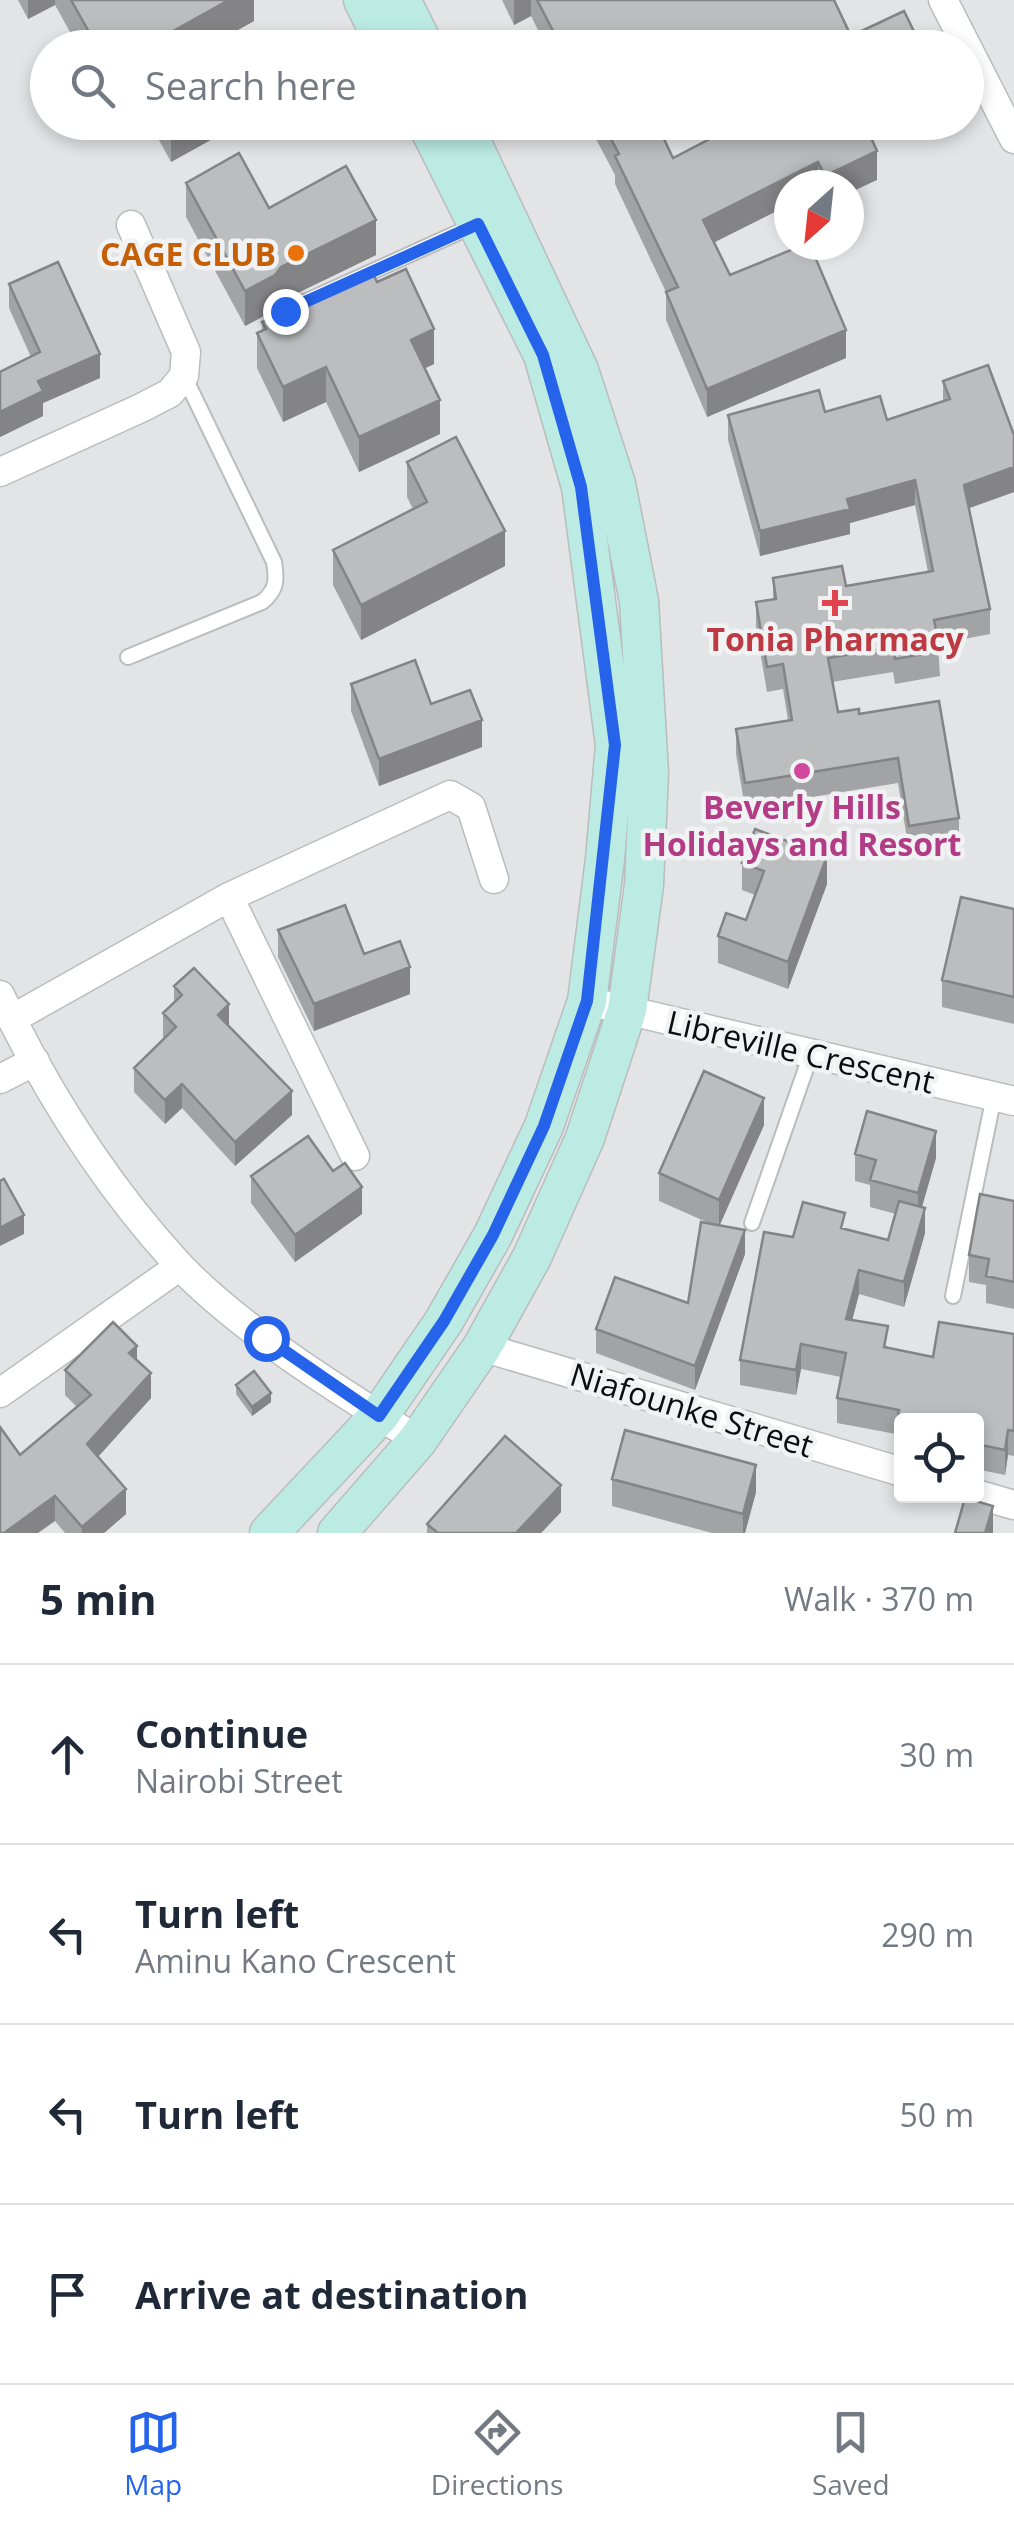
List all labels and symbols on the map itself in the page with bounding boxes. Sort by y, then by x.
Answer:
north arrow [774,170,864,260]
place label: CAGE CLUB [100,232,276,275]
marker: CAGE CLUB [285,242,307,264]
route end [263,289,309,335]
marker: Tonia Pharmacy [824,592,846,614]
place label: Tonia Pharmacy [706,617,964,660]
marker: Beverly Hills Holidays and Resort [791,760,813,782]
place label: Beverly Hills Holidays and Resort [643,785,961,865]
street label: Libreville Crescent [663,999,939,1103]
route start [244,1316,290,1362]
street label: Niafounke Street [565,1352,819,1466]

